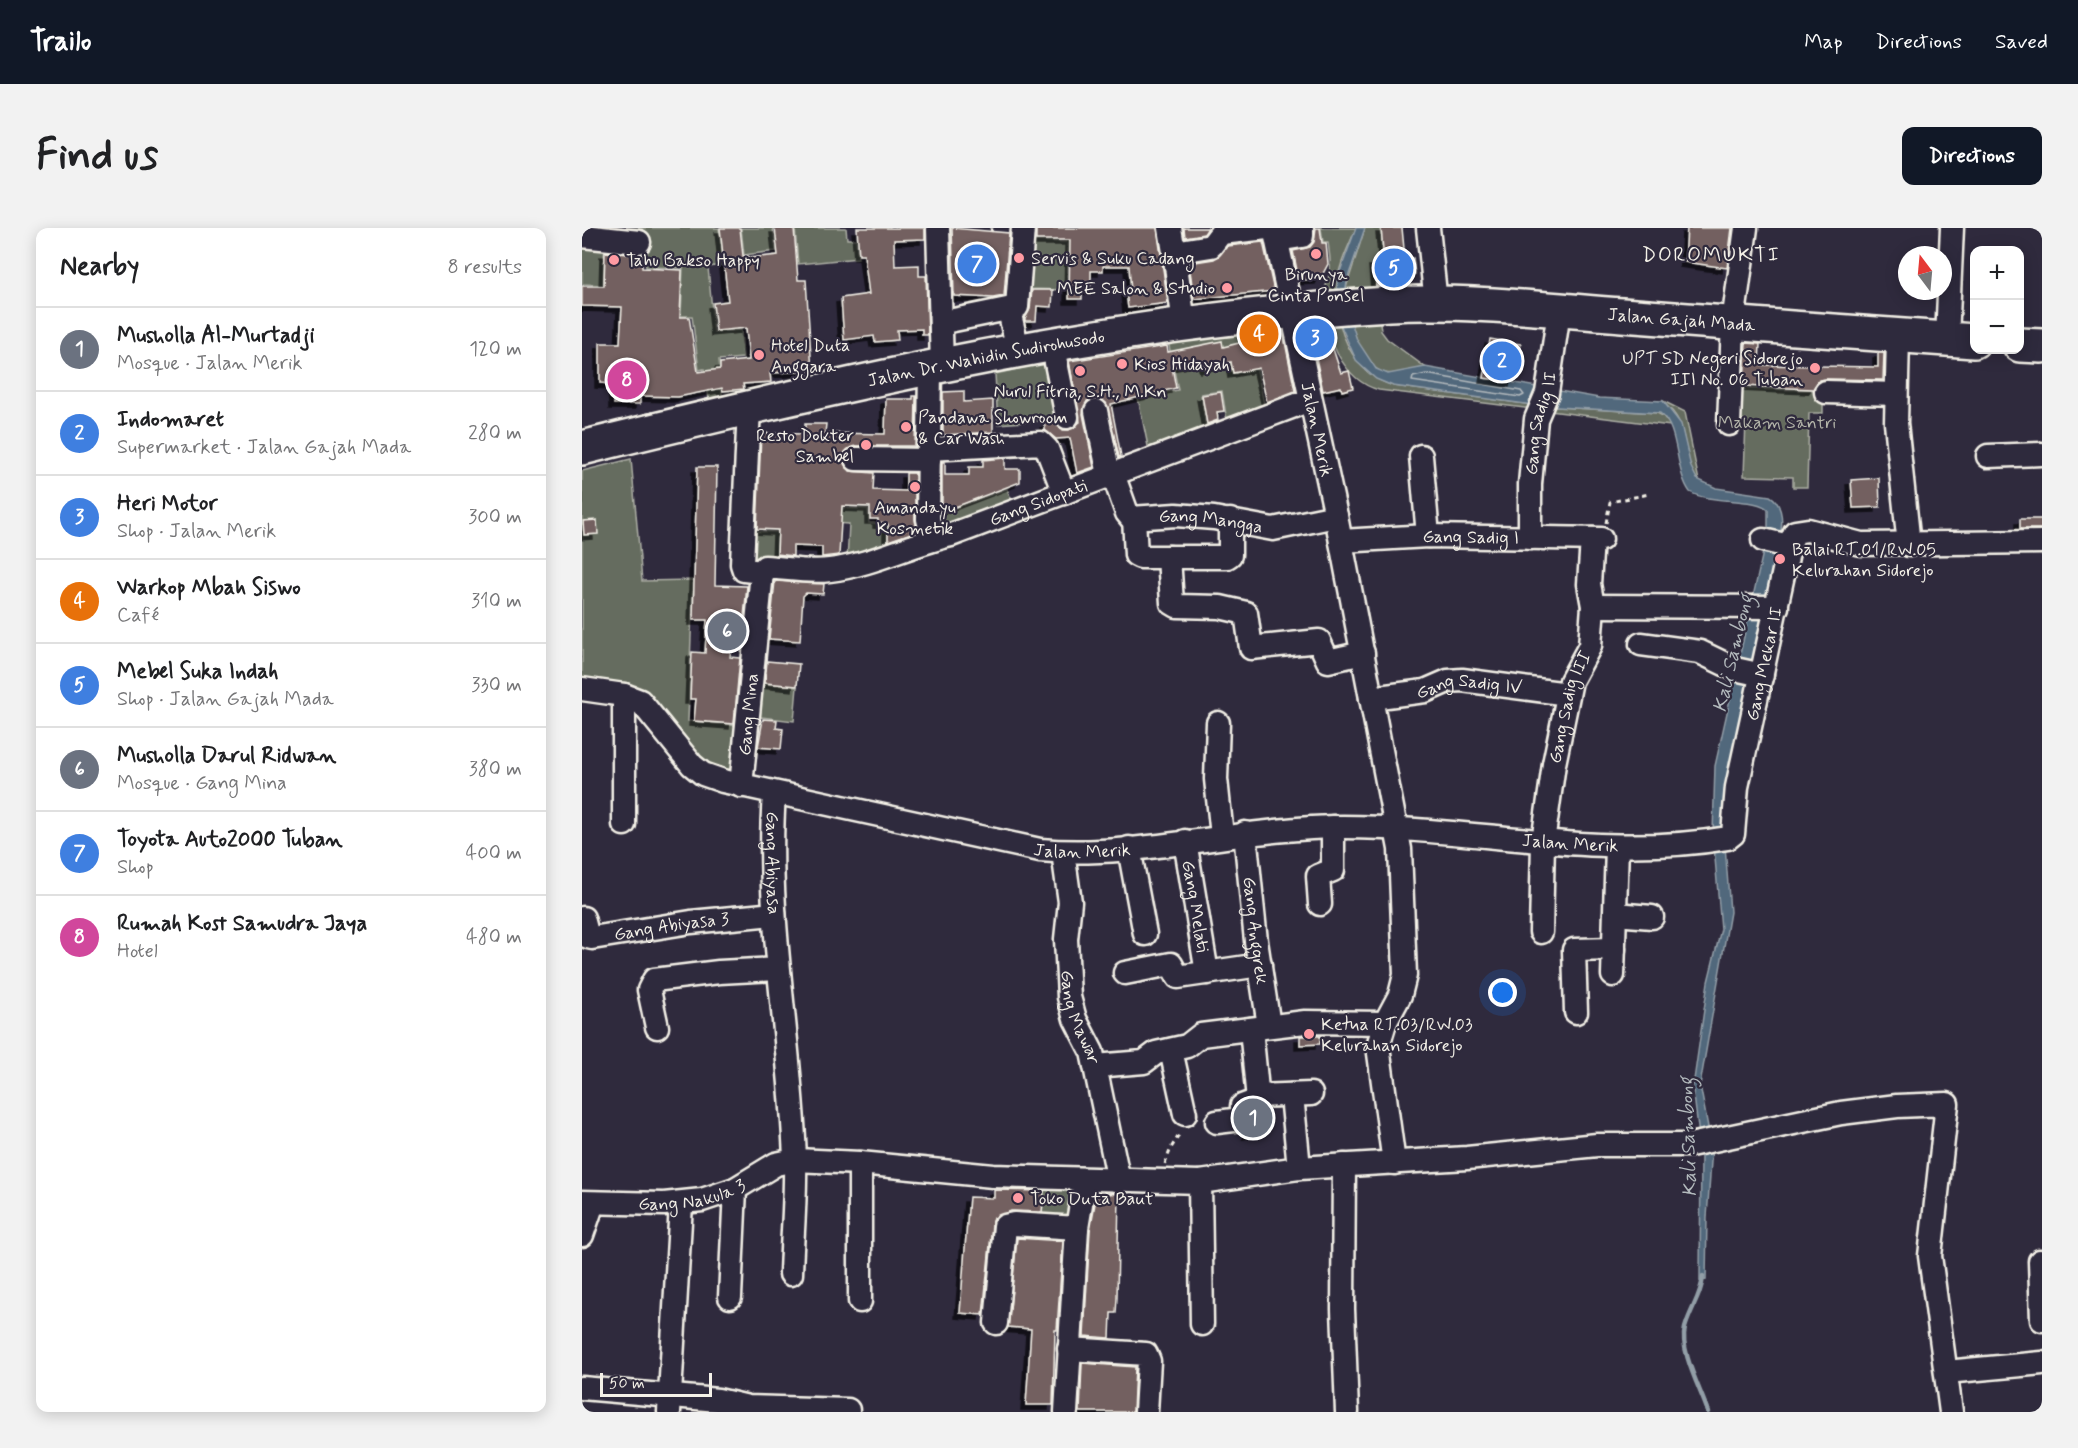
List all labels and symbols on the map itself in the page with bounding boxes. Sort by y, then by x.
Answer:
district label: DOROMUKTI [1642,241,1780,269]
pin: 7 [958,242,996,286]
pin: 5 [1374,246,1414,291]
north arrow [1898,246,1952,300]
place label: Servis & Suku Cadang [1031,247,1195,272]
marker: Birunya Cinta Ponsel [1309,247,1323,261]
place label: Tahu Bakso Happy [626,249,760,273]
marker: Servis & Suku Cadang [1012,251,1026,265]
marker: Tahu Bakso Happy [607,253,621,267]
place label: Birunya Cinta Ponsel [1268,263,1364,308]
place label: MEE Salon & Studio [1057,277,1215,301]
marker: MEE Salon & Studio [1220,281,1234,295]
street label: Jalan Gajah Mada [1606,303,1756,338]
pin: 4 [1240,312,1278,356]
pin: 3 [1296,316,1334,360]
street label: Jalan Dr. Wahidin Sudirohusodo [865,325,1106,393]
place label: Hotel Duta Anggara [771,334,850,381]
pin: 2 [1482,338,1522,384]
place label: UPT SD Negeri Sidorejo III No. 06 Tuban [1622,347,1803,392]
marker: Hotel Duta Anggara [752,348,766,362]
place label: Kios Hidayah [1134,353,1230,377]
marker: Kios Hidayah [1115,357,1129,371]
pin: 8 [608,358,646,402]
marker: UPT SD Negeri Sidorejo III No. 06 Tuban [1808,361,1822,375]
marker: Nurul Fitria, S.H., M.Kn [1073,364,1087,378]
street label: Gang Sadig II [1520,370,1563,476]
place label: Nurul Fitria, S.H., M.Kn [993,380,1167,404]
street label: Jalan Merik [1294,380,1338,479]
place label: Pandawa Showroom & Car Wash [918,406,1068,451]
park label: Makam Santri [1718,411,1836,435]
marker: Pandawa Showroom & Car Wash [899,420,913,434]
place label: Resto Dokter Sambel [756,424,854,469]
marker: Resto Dokter Sambel [859,438,873,452]
street label: Gang Sidopati [986,474,1091,533]
marker: Amandayu Kosmetik [908,480,922,494]
place label: Amandayu Kosmetik [874,496,956,541]
street label: Gang Mangga [1158,504,1265,540]
street label: Gang Sadig I [1422,525,1519,551]
place label: Balai RT.01/RW.05 Kelurahan Sidorejo [1792,538,1936,583]
marker: Balai RT.01/RW.05 Kelurahan Sidorejo [1773,552,1787,566]
water label: Kali Sambong [1707,589,1763,715]
street label: Gang Mekar II [1741,605,1789,723]
pin: 6 [708,608,746,654]
street label: Gang Sadig III [1543,647,1598,766]
street label: Gang Sadig IV [1415,669,1524,705]
street label: Gang Mina [733,672,765,757]
street label: Gang Abiyasa [758,811,785,915]
street label: Jalan Merik [1521,829,1619,858]
street label: Jalan Merik [1031,838,1131,865]
street label: Gang Melati [1175,858,1214,954]
street label: Gang Anggrek [1237,876,1273,986]
street label: Gang Abiyasa 3 [612,907,730,947]
street label: Gang Mawar [1055,970,1105,1066]
your location [1488,978,1517,1007]
place label: Ketua RT.03/RW.03 Kelurahan Sidorejo [1321,1013,1473,1058]
marker: Ketua RT.03/RW.03 Kelurahan Sidorejo [1302,1027,1316,1041]
water label: Kali Sambong [1673,1074,1706,1198]
pin: 1 [1234,1096,1272,1140]
street label: Gang Nakula 3 [638,1174,751,1217]
place label: Toko Duta Baut [1030,1187,1154,1211]
marker: Toko Duta Baut [1011,1191,1025,1205]
scale bar [600,1370,712,1398]

